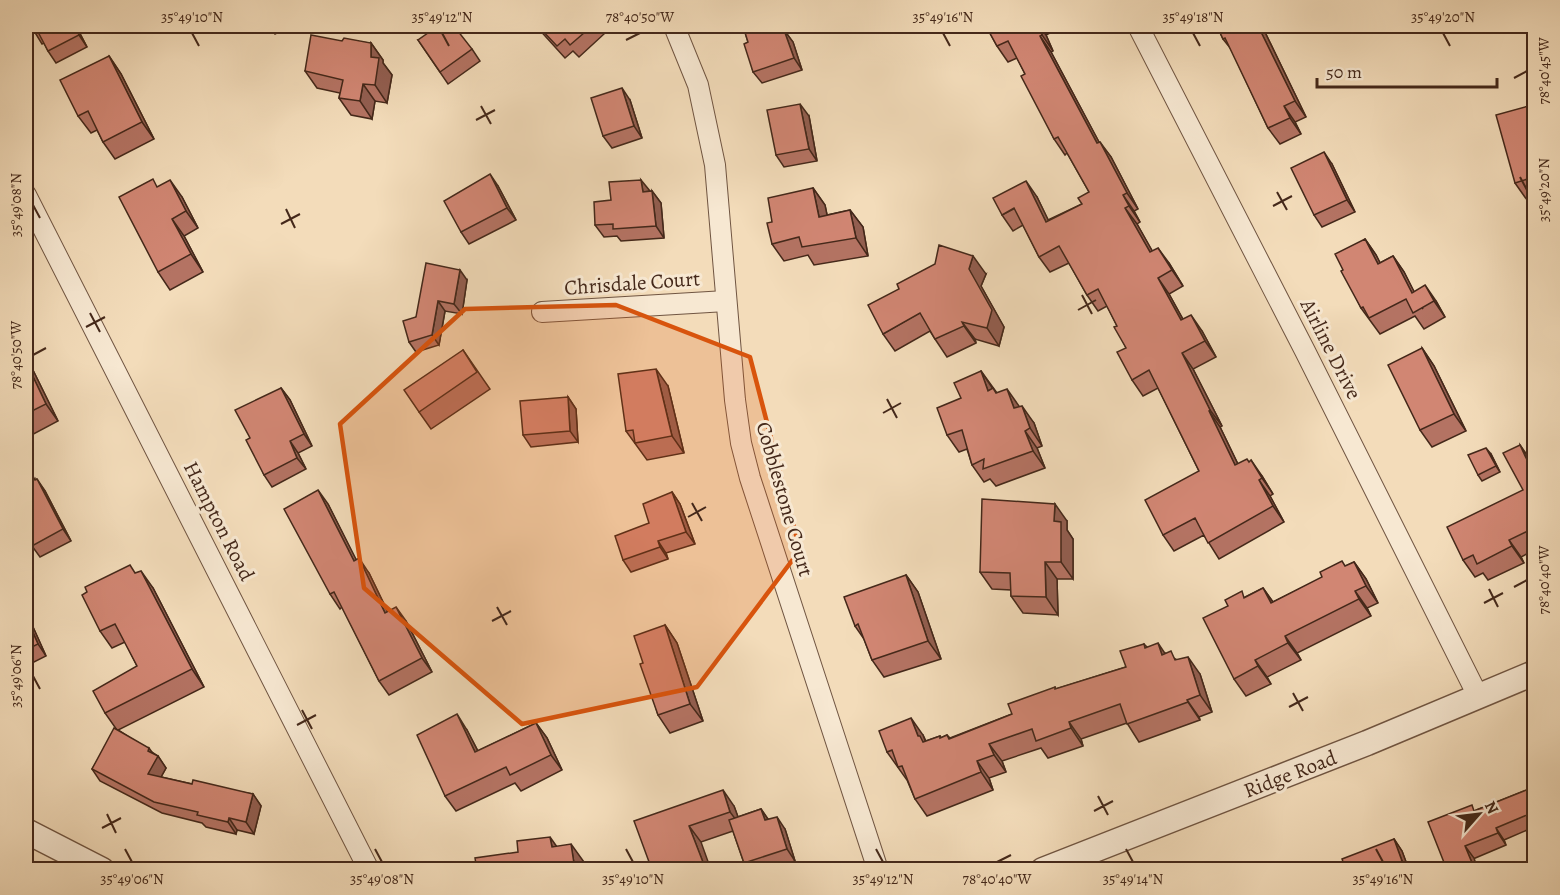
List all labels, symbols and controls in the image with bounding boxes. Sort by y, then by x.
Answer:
text: 35°49'10"N [161,7,223,27]
text: 35°49'12"N [412,7,473,27]
text: 78°40'50"W [606,7,674,27]
text: 35°49'16"N [913,7,974,27]
text: 35°49'18"N [1162,7,1224,27]
text: 35°49'20"N [1411,7,1475,27]
text: 78°40'45"W [1534,37,1554,105]
scale bar [1317,51,1497,89]
text: 50 m [1326,60,1362,84]
text: 35°49'20"N [1534,158,1554,222]
text: 35°49'08"N [6,173,26,237]
street label: Chrisdale Court [563,264,701,302]
street label: Airline Drive [1293,293,1368,404]
text: 78°40'50"W [6,321,26,389]
street label: Cobblestone Court [750,418,820,580]
street label: Hampton Road [177,456,261,586]
text: 78°40'40"W [1534,546,1554,614]
text: 35°49'06"N [6,644,26,708]
street label: Ridge Road [1239,743,1341,805]
north arrow [1449,784,1509,844]
text: N [1479,797,1504,818]
text: 35°49'06"N [100,869,164,889]
text: 35°49'08"N [350,869,414,889]
text: 35°49'10"N [602,869,664,889]
text: 35°49'12"N [853,869,914,889]
text: 78°40'40"W [963,869,1031,889]
text: 35°49'14"N [1103,869,1164,889]
text: 35°49'16"N [1353,869,1414,889]

